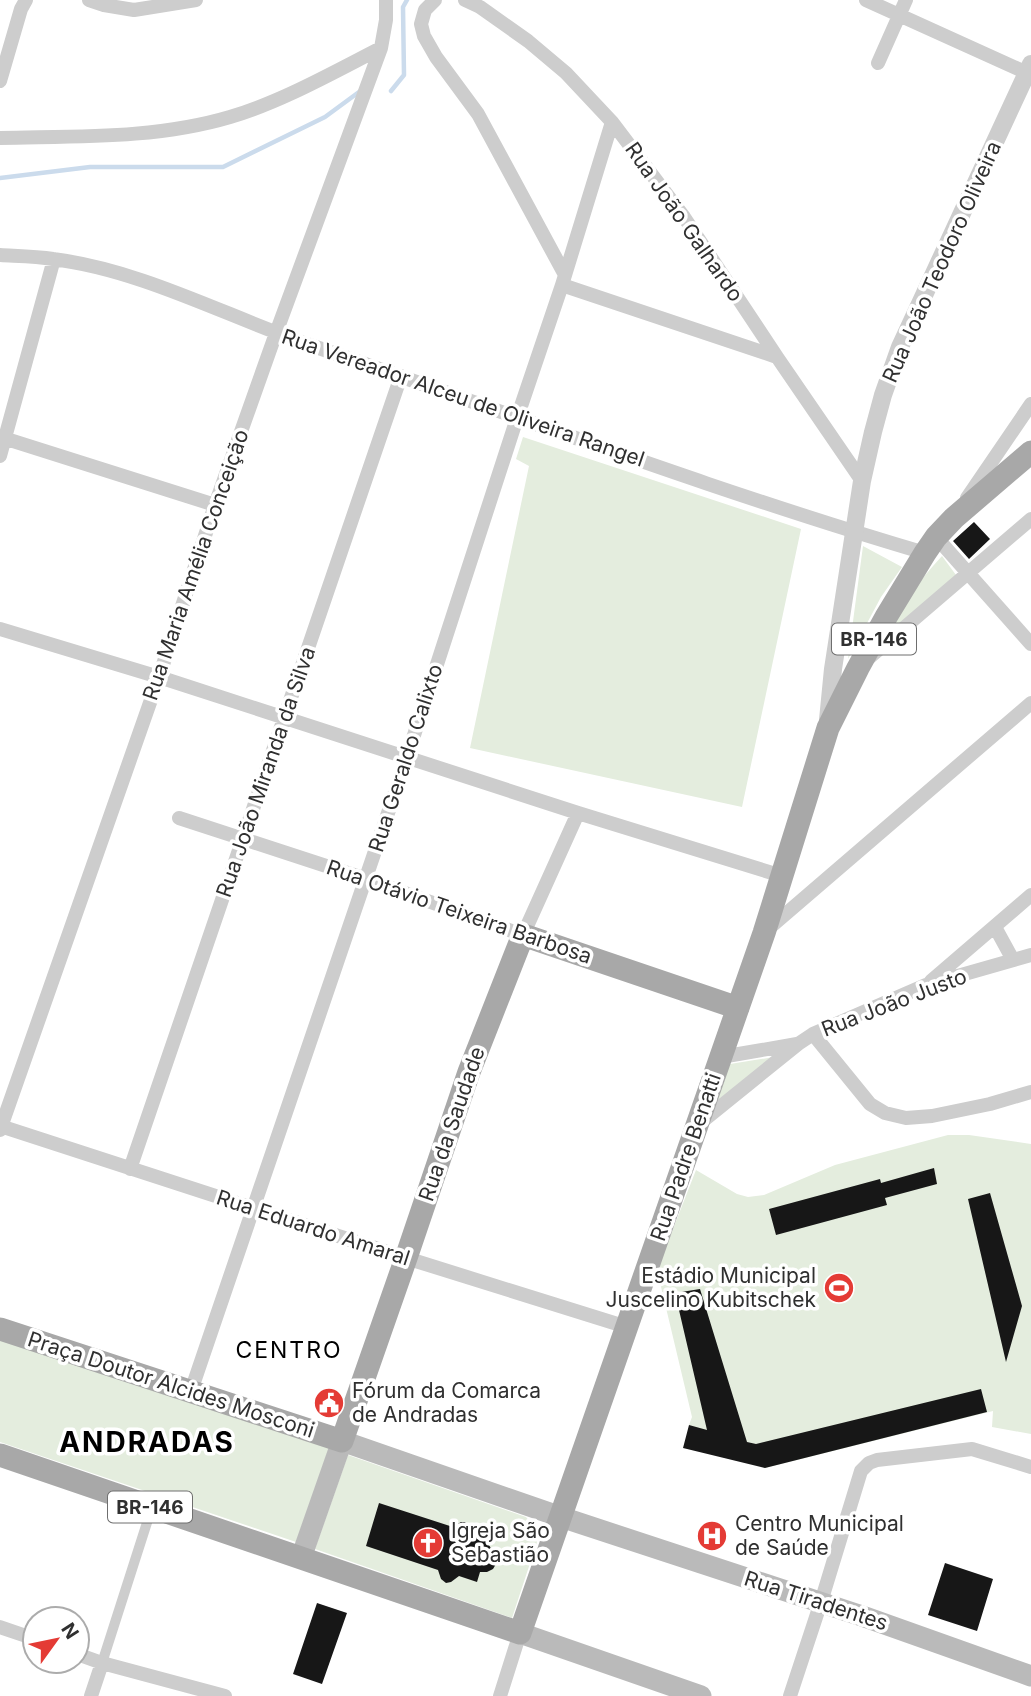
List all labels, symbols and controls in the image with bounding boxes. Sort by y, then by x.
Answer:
street label: Rua João Galhardo [620,137,749,306]
street label: Rua João Teodoro Oliveira [877,137,1006,386]
street label: Rua Vereador Alceu de Oliveira Rangel [279,324,648,472]
street label: Rua Maria Amélia Conceição [137,426,254,703]
road number: BR-146 [832,624,916,654]
street label: Rua João Miranda da Silva [211,643,320,900]
street label: Rua Geraldo Calixto [363,661,448,855]
street label: Rua Otávio Teixeira Barbosa [323,854,595,969]
street label: Rua João Justo [818,963,970,1042]
street label: Rua da Saudade [413,1043,490,1204]
street label: Rua Padre Benatti [645,1070,726,1244]
street label: Rua Eduardo Amaral [213,1184,413,1271]
place label: Estádio Municipal Juscelino Kubitschek [605,1263,816,1312]
sports icon: Estádio Municipal Juscelino Kubitschek [822,1271,856,1305]
street label: Praça Doutor Alcides Mosconi [25,1326,318,1443]
district label: CENTRO [235,1336,343,1364]
place label: Fórum da Comarca de Andradas [352,1378,541,1427]
public building icon: Fórum da Comarca de Andradas [312,1386,346,1420]
district label: ANDRADAS [59,1425,235,1459]
road number: BR-146 [108,1492,192,1522]
place label: Centro Municipal de Saúde [735,1511,904,1560]
place label: Igreja São Sebastião [451,1518,550,1567]
hospital icon: Centro Municipal de Saúde [695,1519,729,1553]
church icon: Igreja São Sebastião [411,1526,445,1560]
street label: Rua Tiradentes [741,1566,891,1636]
north arrow [21,1605,91,1675]
text: N [56,1619,83,1643]

